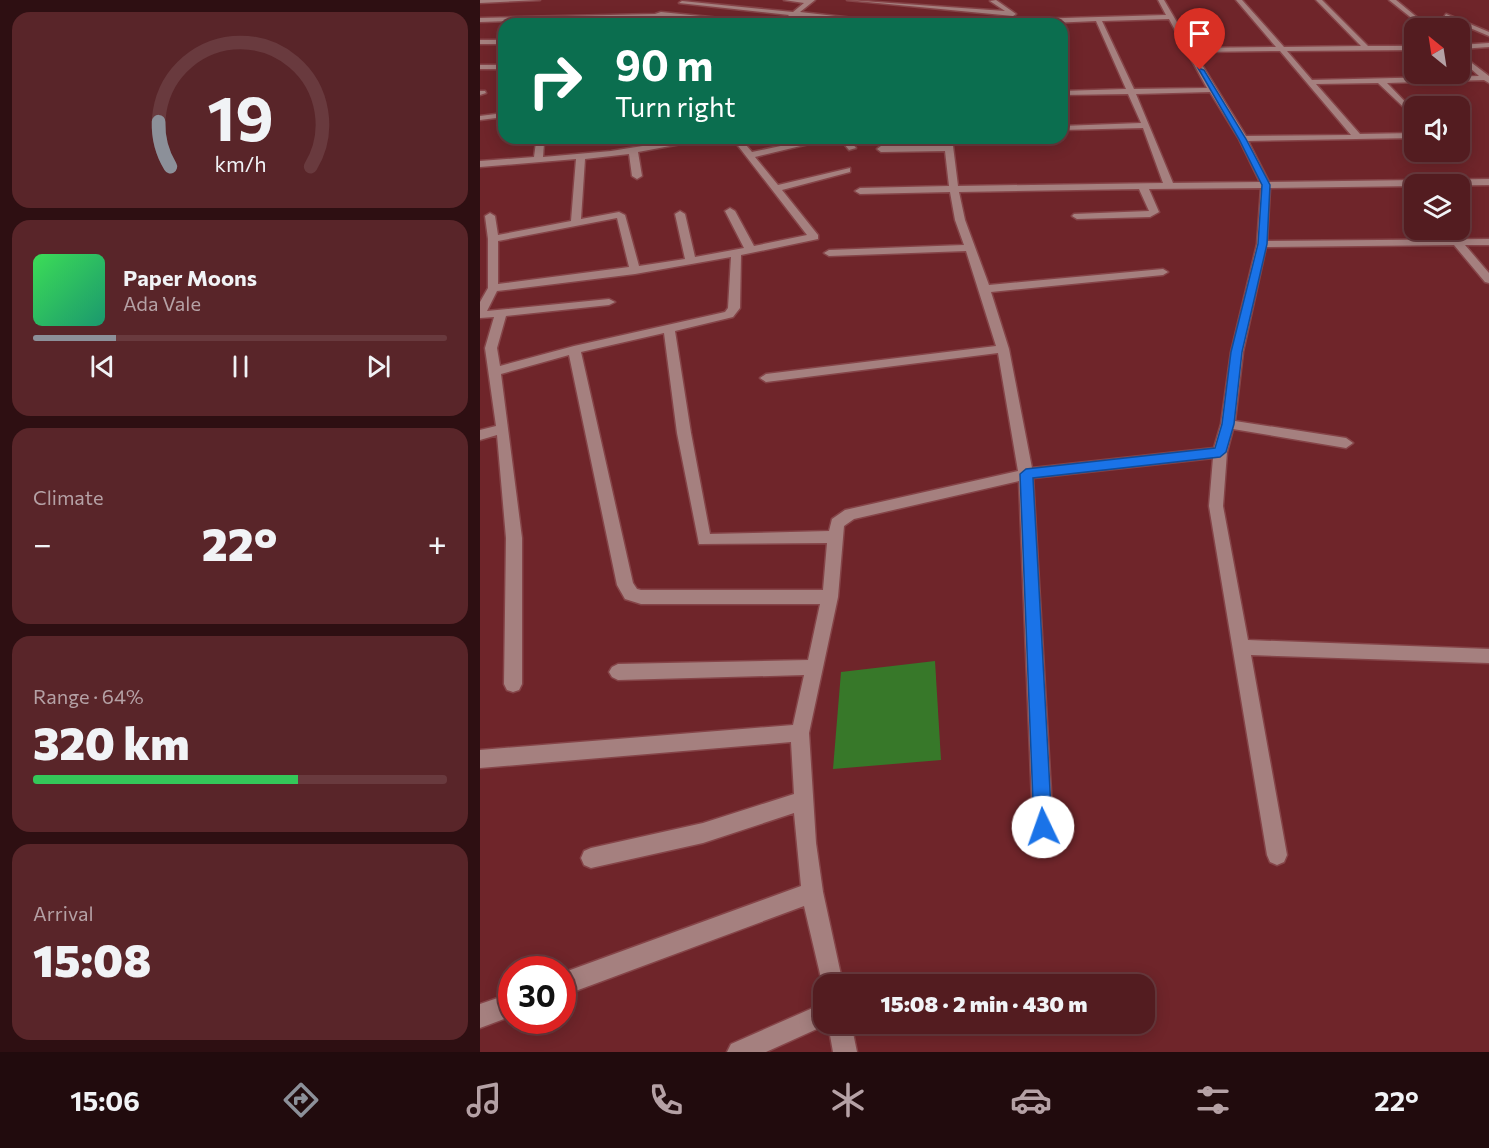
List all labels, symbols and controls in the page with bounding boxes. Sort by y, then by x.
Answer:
pin [1174,8,1225,70]
icon: arrive [1183,17,1216,50]
north arrow [1404,18,1470,84]
map controls [1404,18,1470,240]
text: 90 m [615,38,714,90]
icon: right [516,42,594,120]
text: 19 [207,78,273,154]
text: Turn right [615,90,735,123]
button: sound [1404,96,1470,162]
text: km/h [214,150,266,176]
button: layers [1404,174,1470,240]
text: Paper Moons [123,264,257,291]
text: Ada Vale [123,291,201,315]
icon: previous [86,350,119,383]
icon: pause [224,350,257,383]
icon: next [362,350,395,383]
text: Climate [33,485,103,509]
text: 22° [202,515,278,570]
text: − [33,522,52,563]
text: + [428,522,447,563]
text: Range · 64% [33,684,144,708]
text: 320 km [33,714,190,769]
position arrow [1011,795,1075,859]
text: Arrival [33,901,94,925]
text: 15:08 [33,931,151,986]
speed limit sign: 30 [498,956,576,1034]
text: 15:08 · 2 min · 430 m [880,990,1088,1017]
icon: directions [280,1079,322,1121]
icon: music [463,1079,505,1121]
icon: phone [645,1079,687,1121]
icon: climate [827,1079,869,1121]
icon: car [1010,1079,1052,1121]
icon: filters [1192,1079,1234,1121]
text: 15:06 [70,1084,140,1117]
text: 22° [1374,1084,1419,1117]

